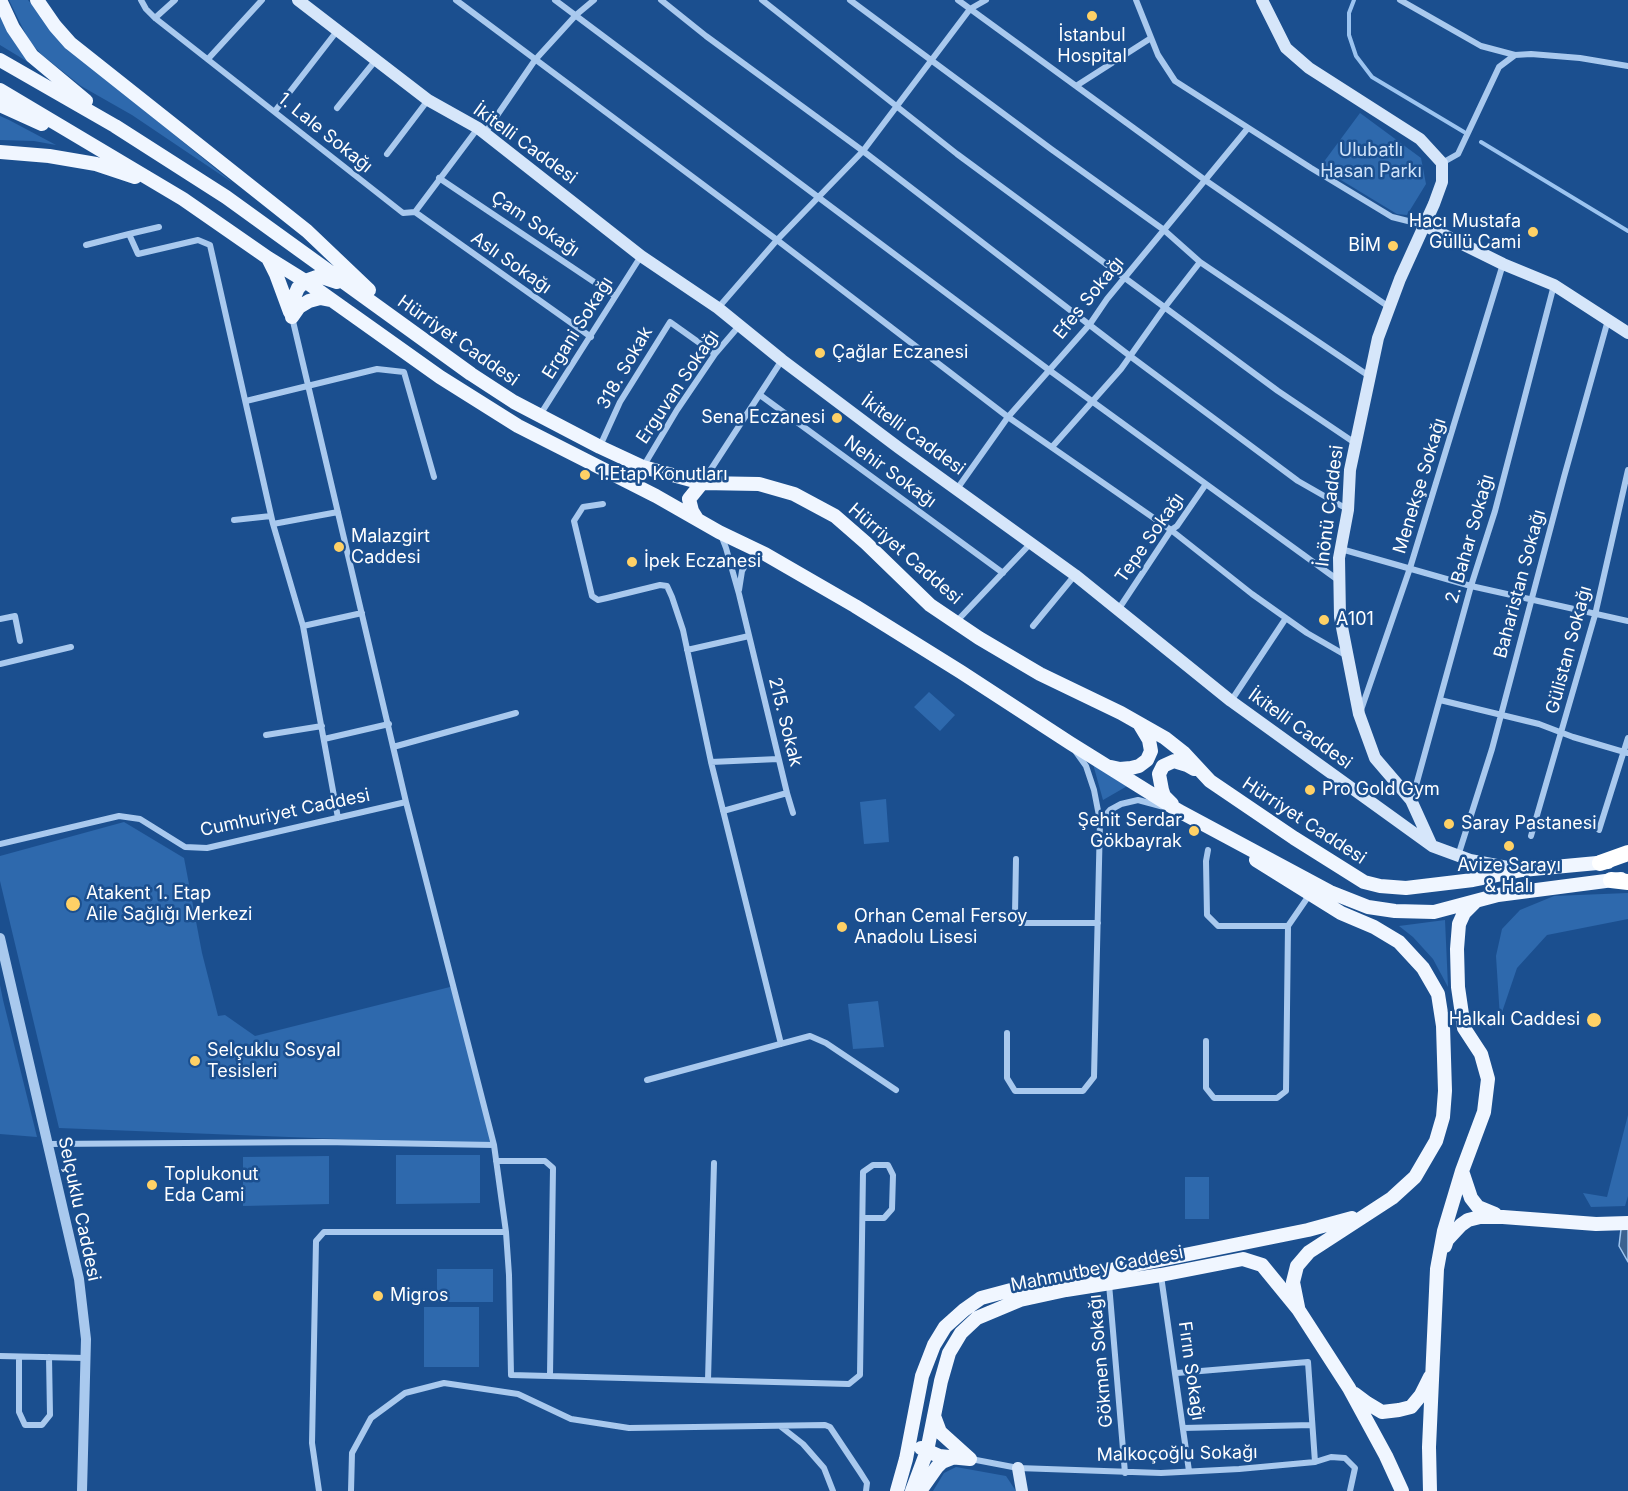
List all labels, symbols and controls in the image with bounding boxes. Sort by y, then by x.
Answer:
marker: İstanbul Hospital [1085,9,1099,23]
place label: İstanbul Hospital [1057,25,1127,68]
street label: 1. Lale Sokağı [273,88,377,178]
street label: İkitelli Caddesi [469,99,581,189]
park label: Ulubatlı Hasan Parkı [1320,140,1422,182]
street label: Çam Sokağı [487,187,583,261]
place label: Hacı Mustafa Güllü Cami [1409,211,1521,254]
marker: Hacı Mustafa Güllü Cami [1526,225,1540,239]
street label: Aslı Sokağı [467,227,555,299]
place label: BİM [1348,235,1381,257]
marker: BİM [1386,239,1400,253]
street label: Efes Sokağı [1049,252,1129,344]
street label: Ergani Sokağı [538,273,618,383]
street label: Hürriyet Caddesi [393,291,523,391]
street label: 318. Sokak [593,323,657,413]
street label: Erguvan Sokağı [632,326,724,448]
place label: Çağlar Eczanesi [832,342,968,364]
marker: Çağlar Eczanesi [813,346,827,360]
street label: İkitelli Caddesi [857,390,969,480]
place label: Sena Eczanesi [701,407,825,429]
marker: Sena Eczanesi [830,411,844,425]
street label: Menekşe Sokağı [1389,416,1451,556]
street label: Nehir Sokağı [840,431,940,513]
street label: İnönü Caddesi [1312,444,1348,568]
place label: 1.Etap Konutları [597,464,728,486]
marker: 1.Etap Konutları [578,468,592,482]
street label: 2. Bahar Sokağı [1441,472,1499,606]
street label: Tepe Sokağı [1111,489,1189,587]
street label: Hürriyet Caddesi [844,499,966,609]
street label: Baharistan Sokağı [1490,507,1550,661]
place label: Malazgirt Caddesi [351,526,430,568]
marker: Malazgirt Caddesi [332,540,346,554]
place label: İpek Eczanesi [644,551,761,573]
marker: İpek Eczanesi [625,555,639,569]
street label: Gülistan Sokağı [1542,584,1596,716]
place label: A101 [1336,609,1374,631]
marker: A101 [1317,613,1331,627]
street label: 215. Sokak [763,675,807,769]
street label: İkitelli Caddesi [1244,684,1356,774]
street label: Hürriyet Caddesi [1238,773,1370,869]
place label: Pro Gold Gym [1322,779,1440,801]
marker: Pro Gold Gym [1303,783,1317,797]
street label: Cumhuriyet Caddesi [198,784,372,842]
place label: Şehit Serdar Gökbayrak [1078,810,1182,852]
place label: Saray Pastanesi [1461,813,1597,835]
marker: Saray Pastanesi [1442,817,1456,831]
marker: Şehit Serdar Gökbayrak [1187,824,1201,838]
marker: Avize Sarayı & Halı [1502,839,1516,853]
place label: Avize Sarayı & Halı [1457,855,1561,898]
place label: Atakent 1. Etap Aile Sağlığı Merkezi [86,883,252,926]
marker: Atakent 1. Etap Aile Sağlığı Merkezi [64,895,82,913]
place label: Orhan Cemal Fersoy Anadolu Lisesi [854,906,1027,948]
marker: Orhan Cemal Fersoy Anadolu Lisesi [835,920,849,934]
place label: Halkalı Caddesi [1449,1009,1580,1031]
marker: Halkalı Caddesi [1585,1011,1603,1029]
place label: Selçuklu Sosyal Tesisleri [207,1040,341,1082]
marker: Selçuklu Sosyal Tesisleri [188,1054,202,1068]
street label: Selçuklu Caddesi [53,1135,105,1283]
place label: Toplukonut Eda Cami [164,1164,258,1206]
marker: Toplukonut Eda Cami [145,1178,159,1192]
street label: Mahmutbey Caddesi [1009,1242,1185,1296]
place label: Migros [390,1285,448,1307]
marker: Migros [371,1289,385,1303]
street label: Gökmen Sokağı [1084,1293,1118,1429]
street label: Fırın Sokağı [1173,1320,1209,1422]
street label: Malkoçoğlu Sokağı [1096,1442,1258,1466]

